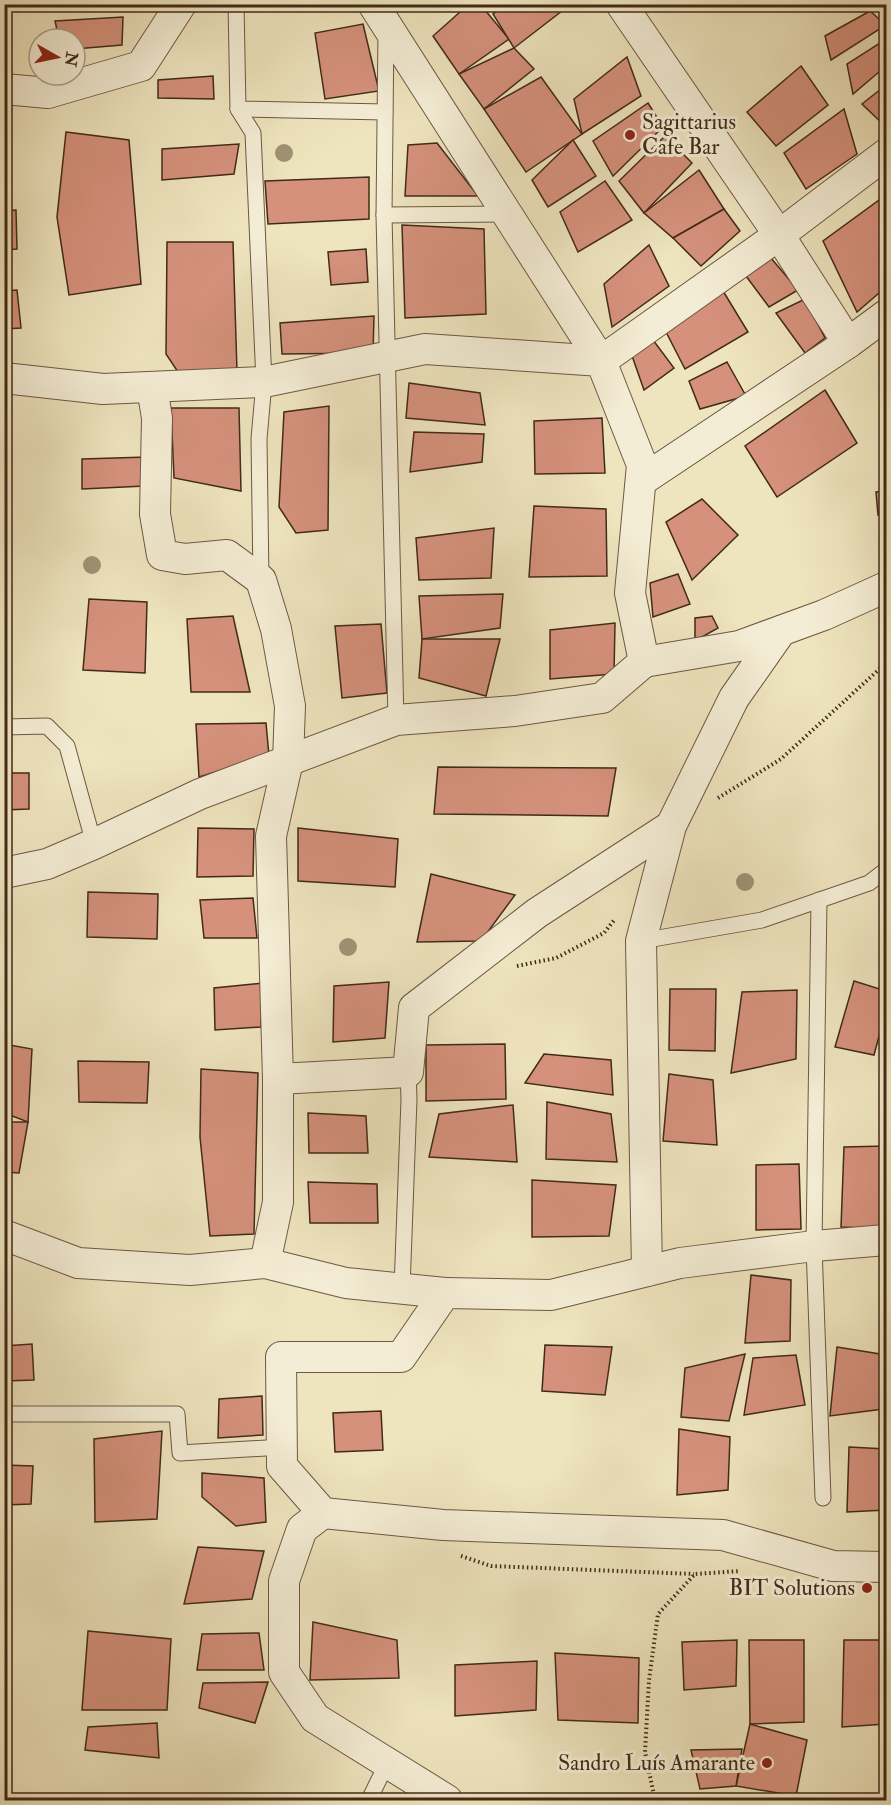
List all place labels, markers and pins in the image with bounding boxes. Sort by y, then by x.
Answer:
place label: Sagittarius Cafe Bar [642,108,736,161]
marker: Sagittarius Cafe Bar [623,128,637,142]
place label: BIT Solutions [729,1574,855,1602]
marker: BIT Solutions [860,1581,874,1595]
place label: Sandro Luís Amarante [558,1749,755,1777]
marker: Sandro Luís Amarante [760,1756,774,1770]

